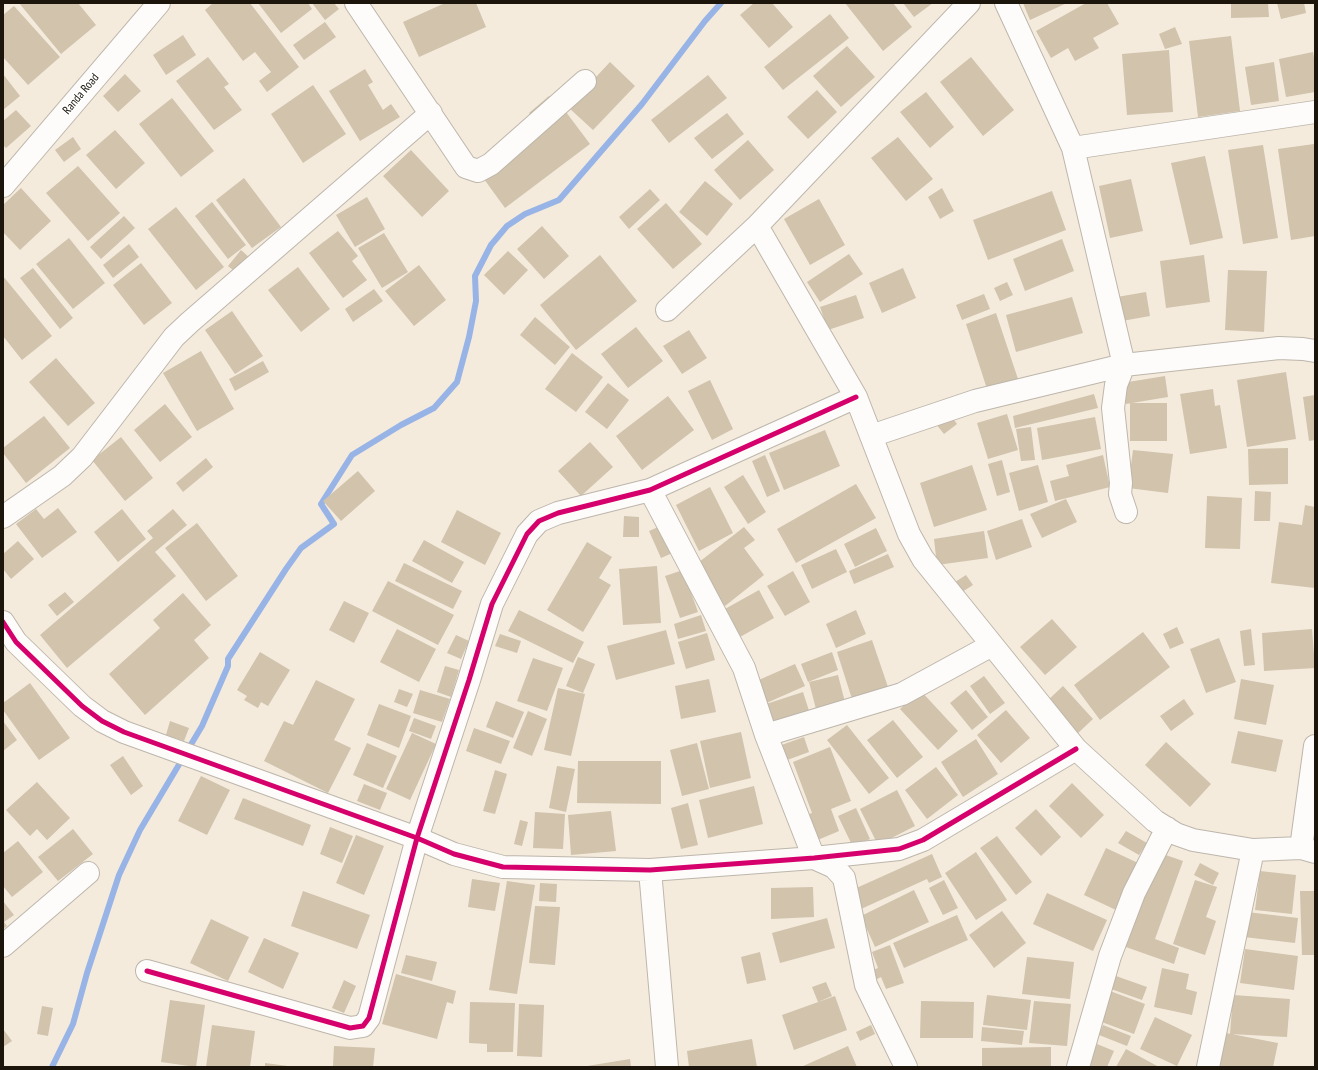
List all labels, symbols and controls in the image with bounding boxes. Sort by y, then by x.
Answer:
street label: Randa Road [60,71,102,117]

